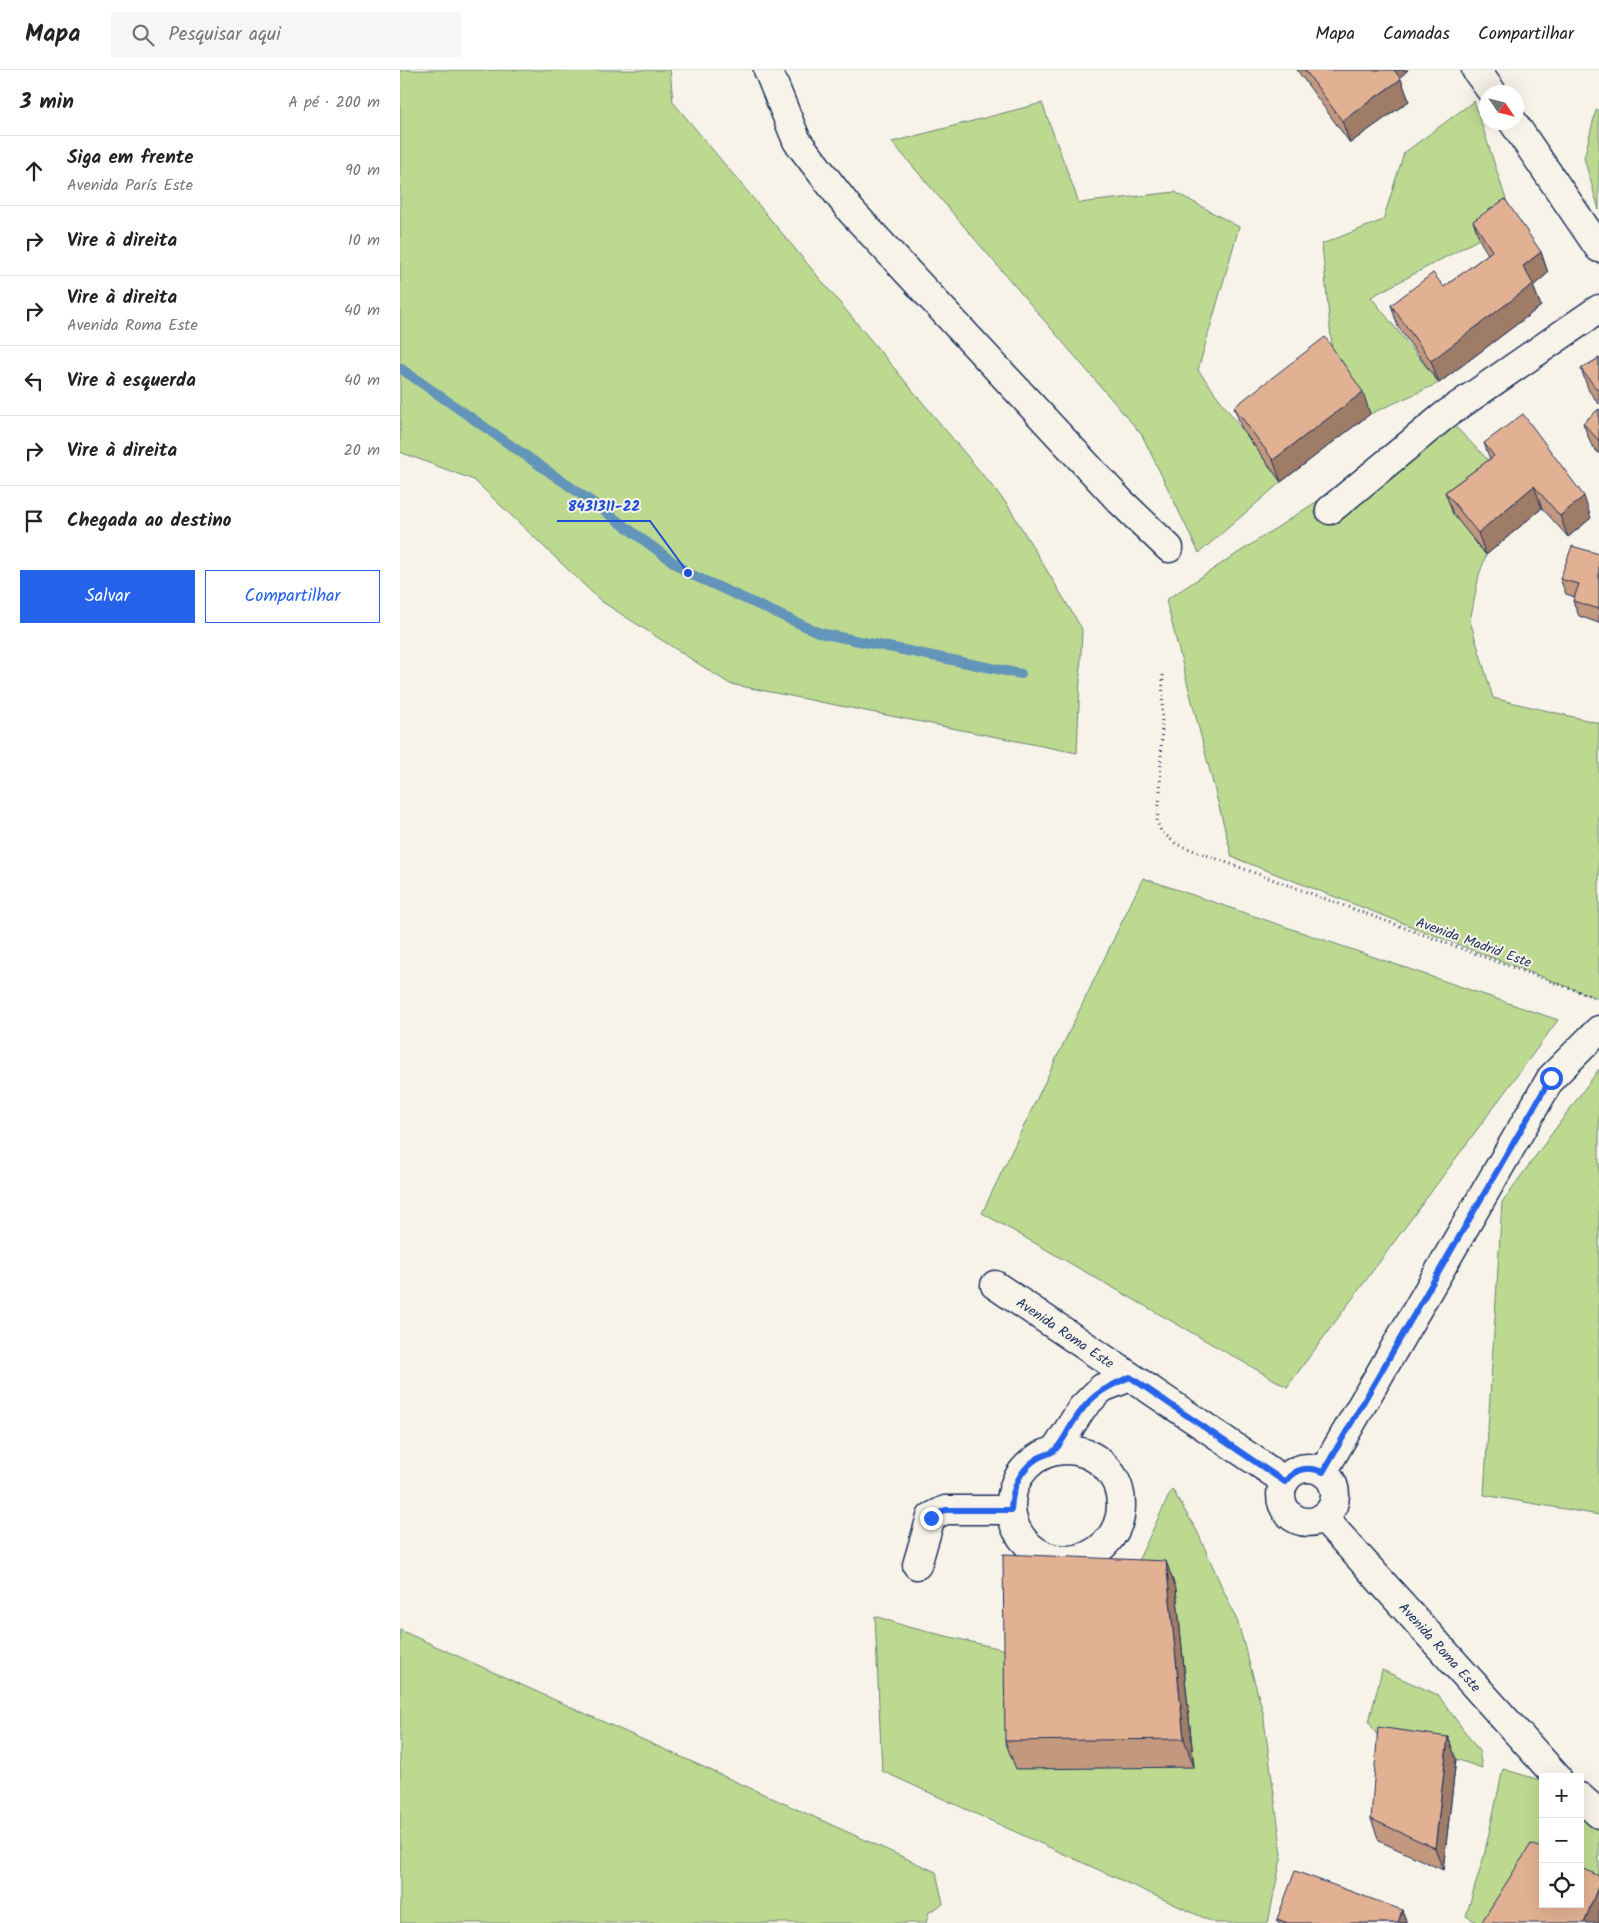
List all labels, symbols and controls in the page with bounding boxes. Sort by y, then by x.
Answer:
search box [111,12,461,57]
text: Mapa [25,15,81,54]
text: Pesquisar aqui [169,20,281,50]
text: Mapa [1315,20,1355,49]
text: Camadas [1383,20,1450,49]
text: Compartilhar [1478,20,1574,49]
icon: search [129,21,157,49]
north arrow [1479,85,1524,130]
text: 3 min [20,86,74,119]
text: A pé · 200 m [288,90,380,115]
text: Siga em frente [67,143,194,173]
icon: ahead [20,157,48,185]
text: 90 m [345,158,380,183]
text: Avenida París Este [67,173,193,198]
text: Vire à direita [67,226,177,256]
icon: right [20,227,48,255]
text: 10 m [348,228,380,253]
text: Vire à direita [67,283,177,313]
icon: right [20,297,48,325]
text: 40 m [344,298,380,323]
text: Avenida Roma Este [67,313,198,338]
text: Vire à esquerda [67,366,196,396]
icon: left [20,367,48,395]
text: 40 m [344,368,380,393]
text: Vire à direita [67,436,177,466]
icon: right [20,437,48,465]
text: 20 m [344,438,380,463]
callout: 8431311-22 [557,491,650,521]
text: 8431311-22 [568,495,640,519]
text: Chegada ao destino [67,506,232,536]
icon: arrive [20,507,48,535]
button: Salvar [20,570,195,623]
button: Compartilhar [205,570,380,623]
street label: Avenida Madrid Este [1413,912,1535,974]
route start [1540,1067,1563,1090]
street label: Avenida Roma Este [1011,1292,1119,1375]
route end [920,1507,943,1530]
street label: Avenida Roma Este [1393,1598,1486,1698]
map controls [1539,1773,1584,1908]
button: + [1539,1773,1584,1818]
button: − [1539,1818,1584,1863]
button: locate [1539,1863,1584,1908]

